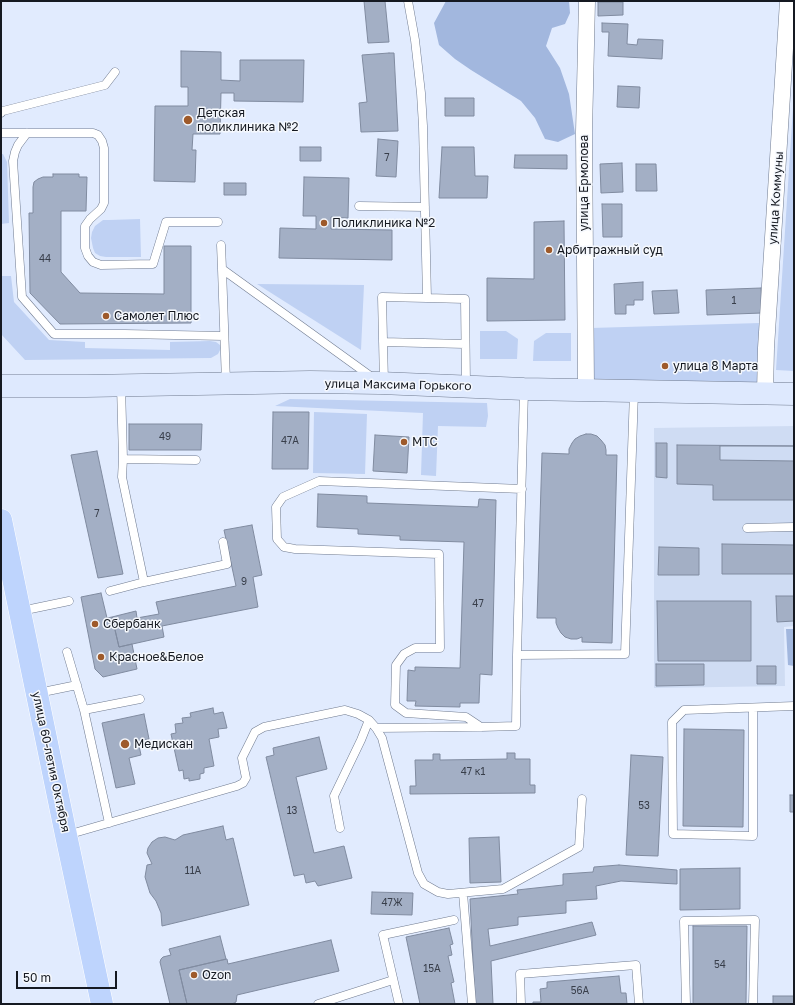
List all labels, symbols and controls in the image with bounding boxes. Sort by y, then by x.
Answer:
place label: Детская поликлиника №2 [197,106,298,134]
marker: Детская поликлиника №2 [182,114,194,126]
street label: улица Ермолова [577,135,591,231]
street label: улица Коммуны [766,151,786,245]
house number: 7 [384,152,390,164]
place label: Поликлиника №2 [332,216,435,230]
marker: Поликлиника №2 [319,218,329,228]
place label: Арбитражный суд [557,243,663,257]
marker: Арбитражный суд [544,245,554,255]
house number: 44 [39,253,51,265]
house number: 1 [732,295,736,307]
place label: Самолет Плюс [114,309,199,323]
marker: Самолет Плюс [101,311,111,321]
place label: улица 8 Марта [673,359,758,373]
marker: улица 8 Марта [660,361,670,371]
street label: улица Максима Горького [324,377,472,393]
house number: 49 [159,431,171,443]
house number: 47А [281,435,299,447]
place label: МТС [412,435,438,449]
marker: МТС [399,437,409,447]
house number: 7 [94,508,100,520]
house number: 9 [241,576,247,588]
house number: 47 [472,598,484,610]
place label: Сбербанк [103,617,161,631]
marker: Сбербанк [90,619,100,629]
place label: Красное&Белое [109,650,204,664]
marker: Красное&Белое [96,652,106,662]
street label: улица 60-летия Октября [29,690,73,834]
place label: Медискан [134,737,193,751]
marker: Медискан [119,738,131,750]
house number: 47 к1 [461,766,485,778]
house number: 53 [638,800,650,812]
house number: 13 [287,805,297,817]
house number: 11А [185,865,201,877]
house number: 47Ж [382,897,402,909]
house number: 54 [714,959,726,971]
scale bar [18,963,119,989]
house number: 15А [423,963,441,975]
place label: Ozon [202,968,231,982]
text: 50 m [23,970,51,985]
marker: Ozon [189,970,199,980]
house number: 56А [571,985,589,997]

